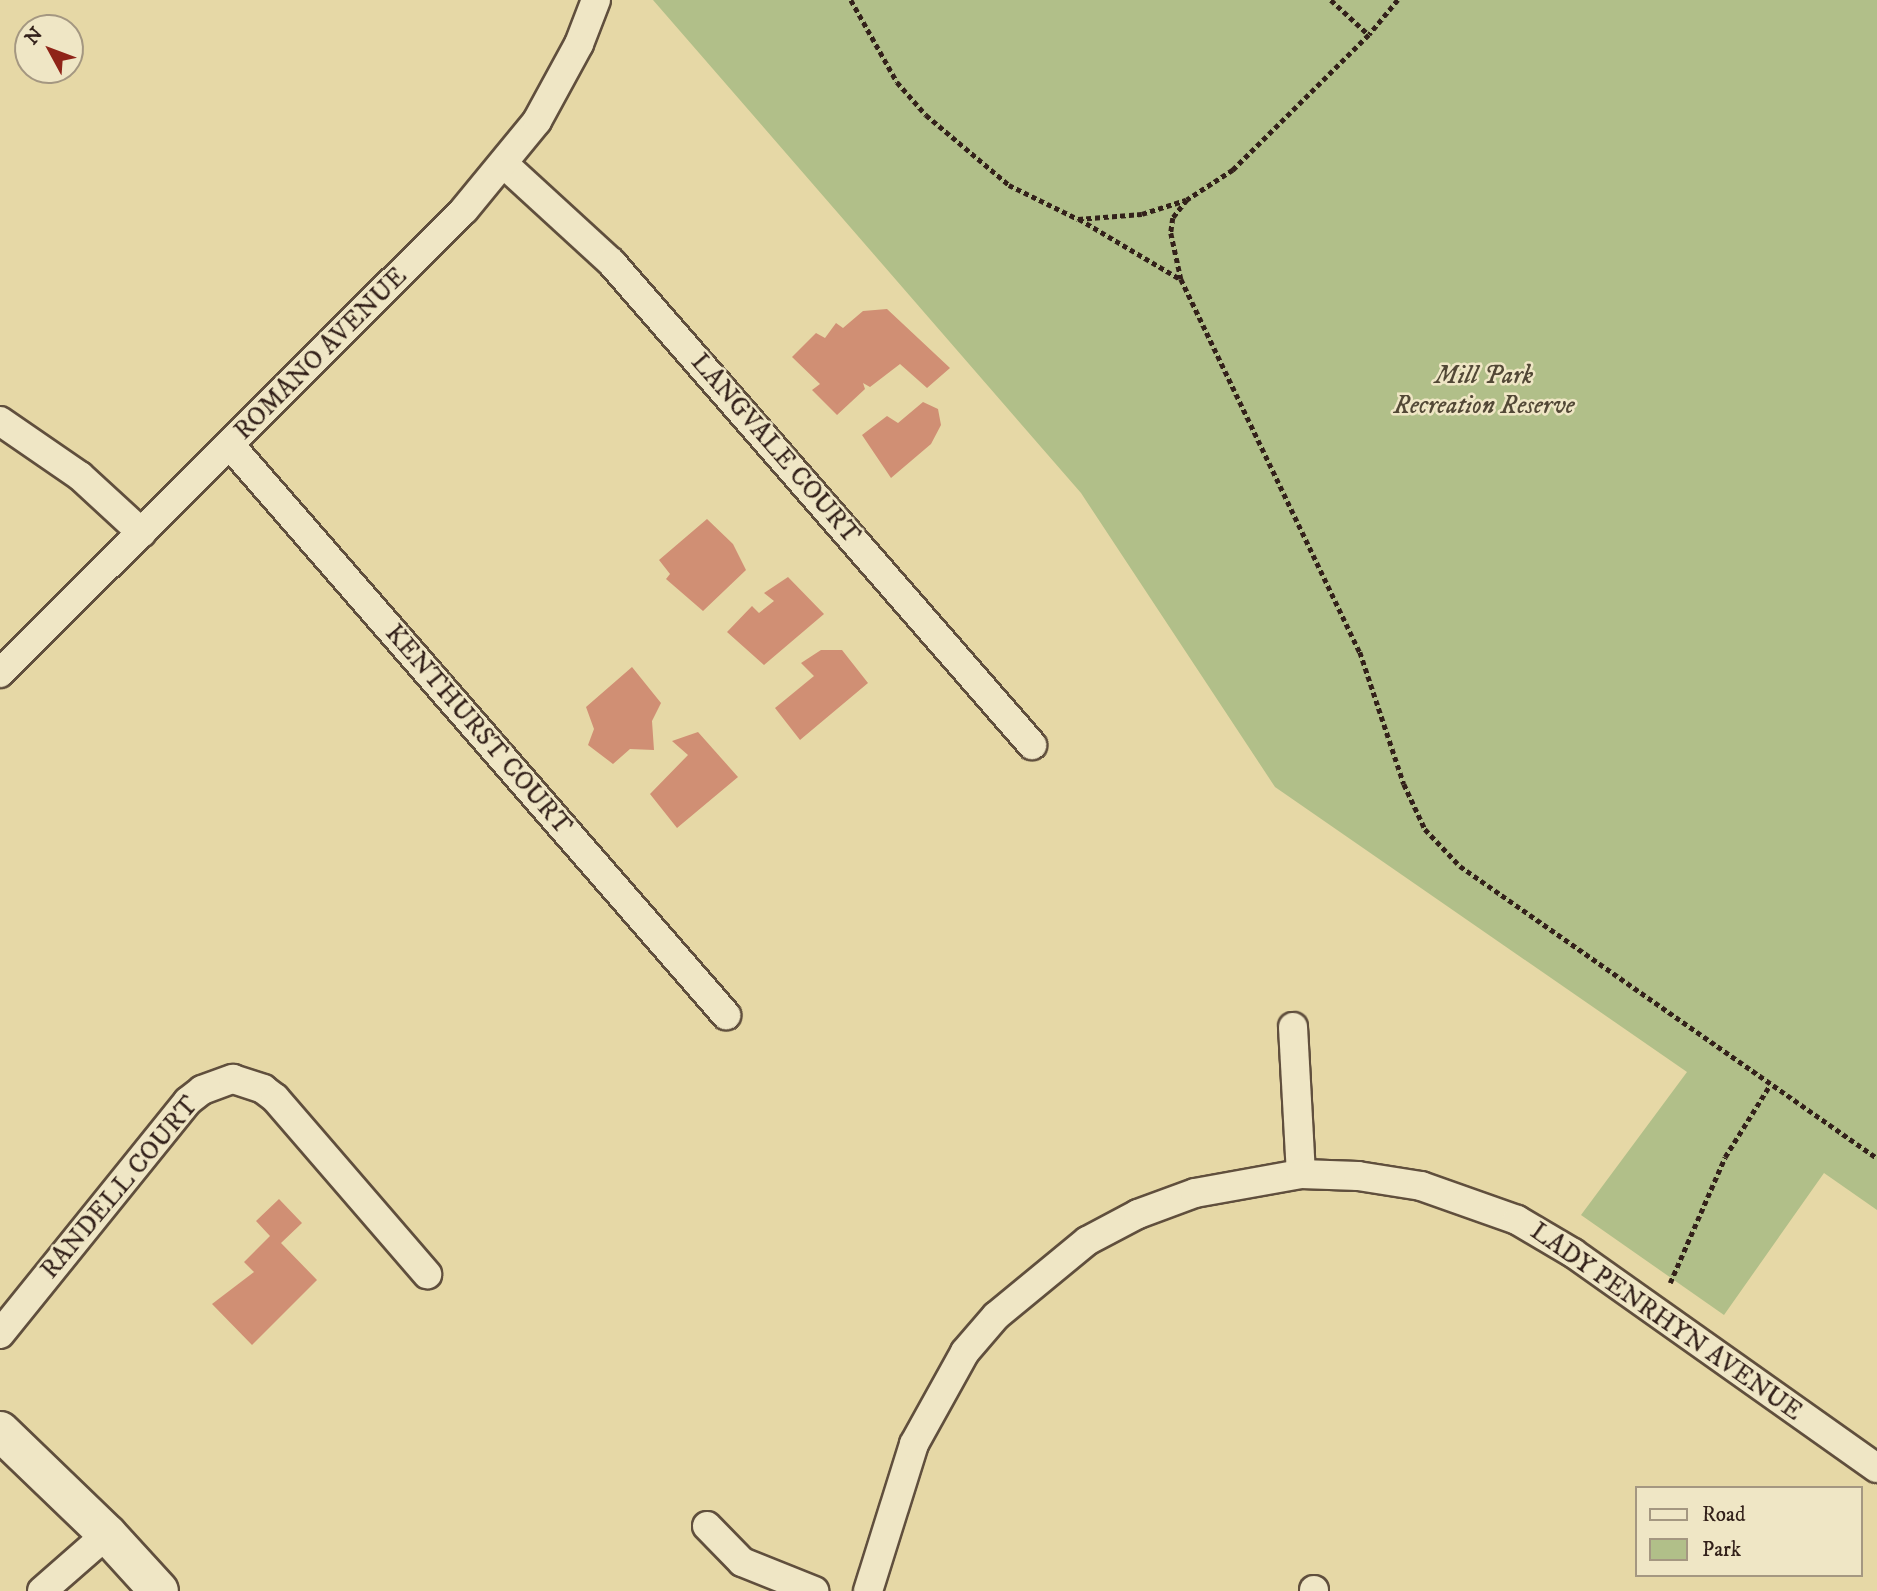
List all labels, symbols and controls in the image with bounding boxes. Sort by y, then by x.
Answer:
north arrow [14,14,84,84]
text: N [20,23,48,50]
street label: ROMANO AVENUE [228,261,414,447]
street label: LANGVALE COURT [684,347,866,551]
park label: Mill Park Recreation Reserve [1393,360,1575,422]
street label: KENTHURST COURT [378,618,578,842]
street label: RANDELL COURT [35,1090,205,1286]
street label: LADY PENRHYN AVENUE [1524,1216,1808,1428]
legend [1636,1486,1863,1577]
text: Road [1702,1502,1746,1528]
text: Park [1702,1537,1741,1563]

